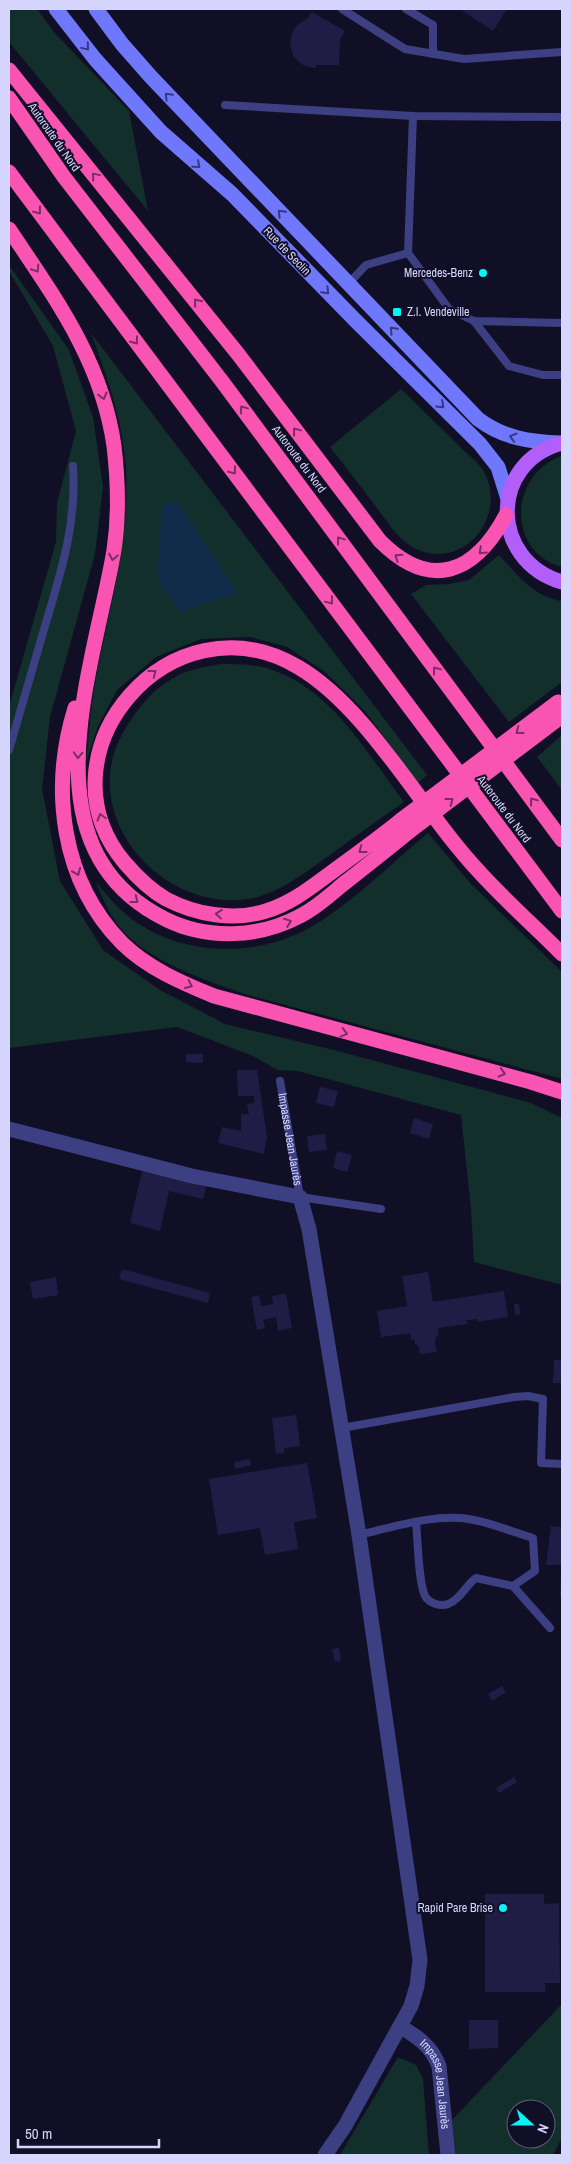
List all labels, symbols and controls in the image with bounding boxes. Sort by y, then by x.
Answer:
one-way arrow [80,41,88,50]
one-way arrow [165,92,174,101]
street label: Autoroute du Nord [24,99,84,175]
one-way arrow [192,159,201,168]
one-way arrow [92,173,100,182]
one-way arrow [32,205,41,215]
one-way arrow [278,209,287,218]
street label: Rue de Seclin [260,223,314,279]
one-way arrow [29,264,39,273]
place label: Mercedes-Benz [404,265,473,281]
marker: Mercedes-Benz [477,267,489,279]
one-way arrow [320,285,329,294]
one-way arrow [194,299,202,308]
place label: Z.I. Vendeville [407,304,469,320]
marker: Z.I. Vendeville [391,306,403,318]
one-way arrow [390,326,399,335]
one-way arrow [130,335,138,344]
one-way arrow [97,391,107,399]
one-way arrow [436,399,445,408]
one-way arrow [240,405,249,415]
street label: Autoroute du Nord [268,421,330,496]
one-way arrow [294,428,302,437]
one-way arrow [509,433,517,443]
one-way arrow [227,465,235,474]
one-way arrow [337,537,345,546]
one-way arrow [478,545,487,554]
one-way arrow [108,552,118,561]
one-way arrow [394,554,404,563]
one-way arrow [324,595,333,605]
one-way arrow [434,667,442,676]
one-way arrow [147,670,157,679]
one-way arrow [516,726,525,734]
one-way arrow [73,751,84,759]
street label: Autoroute du Nord [473,771,535,846]
one-way arrow [530,797,539,807]
one-way arrow [444,798,453,806]
one-way arrow [96,813,107,821]
one-way arrow [359,844,368,852]
one-way arrow [71,867,81,876]
one-way arrow [129,894,138,902]
one-way arrow [214,909,222,920]
one-way arrow [283,917,292,928]
one-way arrow [184,979,193,990]
one-way arrow [340,1027,348,1037]
one-way arrow [497,1068,505,1078]
street label: Impasse Jean Jaurès [274,1092,306,1187]
place label: Rapid Pare Brise [418,1900,493,1916]
marker: Rapid Pare Brise [497,1902,509,1914]
street label: Impasse Jean Jaurès [416,2035,453,2130]
north arrow [506,2099,556,2149]
scale bar [18,2116,159,2148]
text: N [533,2122,553,2136]
text: 50 m [25,2123,52,2144]

